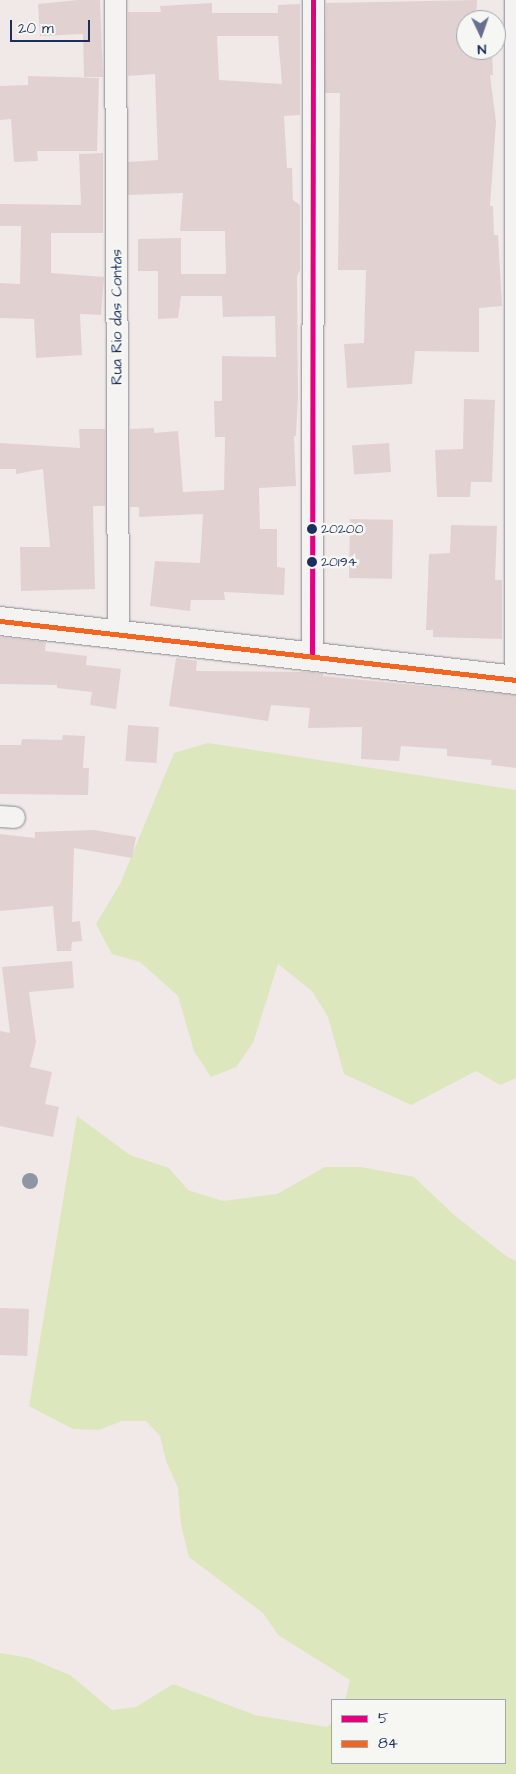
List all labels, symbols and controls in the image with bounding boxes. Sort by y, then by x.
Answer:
scale bar [12,10,92,42]
north arrow [456,10,506,60]
text: 20 m [18,18,54,39]
text: N [477,39,487,59]
street label: Rua Rio das Contas [108,249,126,385]
place label: 20200 [321,521,364,537]
marker: 20200 [307,524,317,534]
place label: 20194 [321,554,357,570]
marker: 20194 [307,557,317,567]
legend [331,1699,506,1764]
text: 5 [378,1708,389,1729]
text: 84 [378,1733,398,1754]

